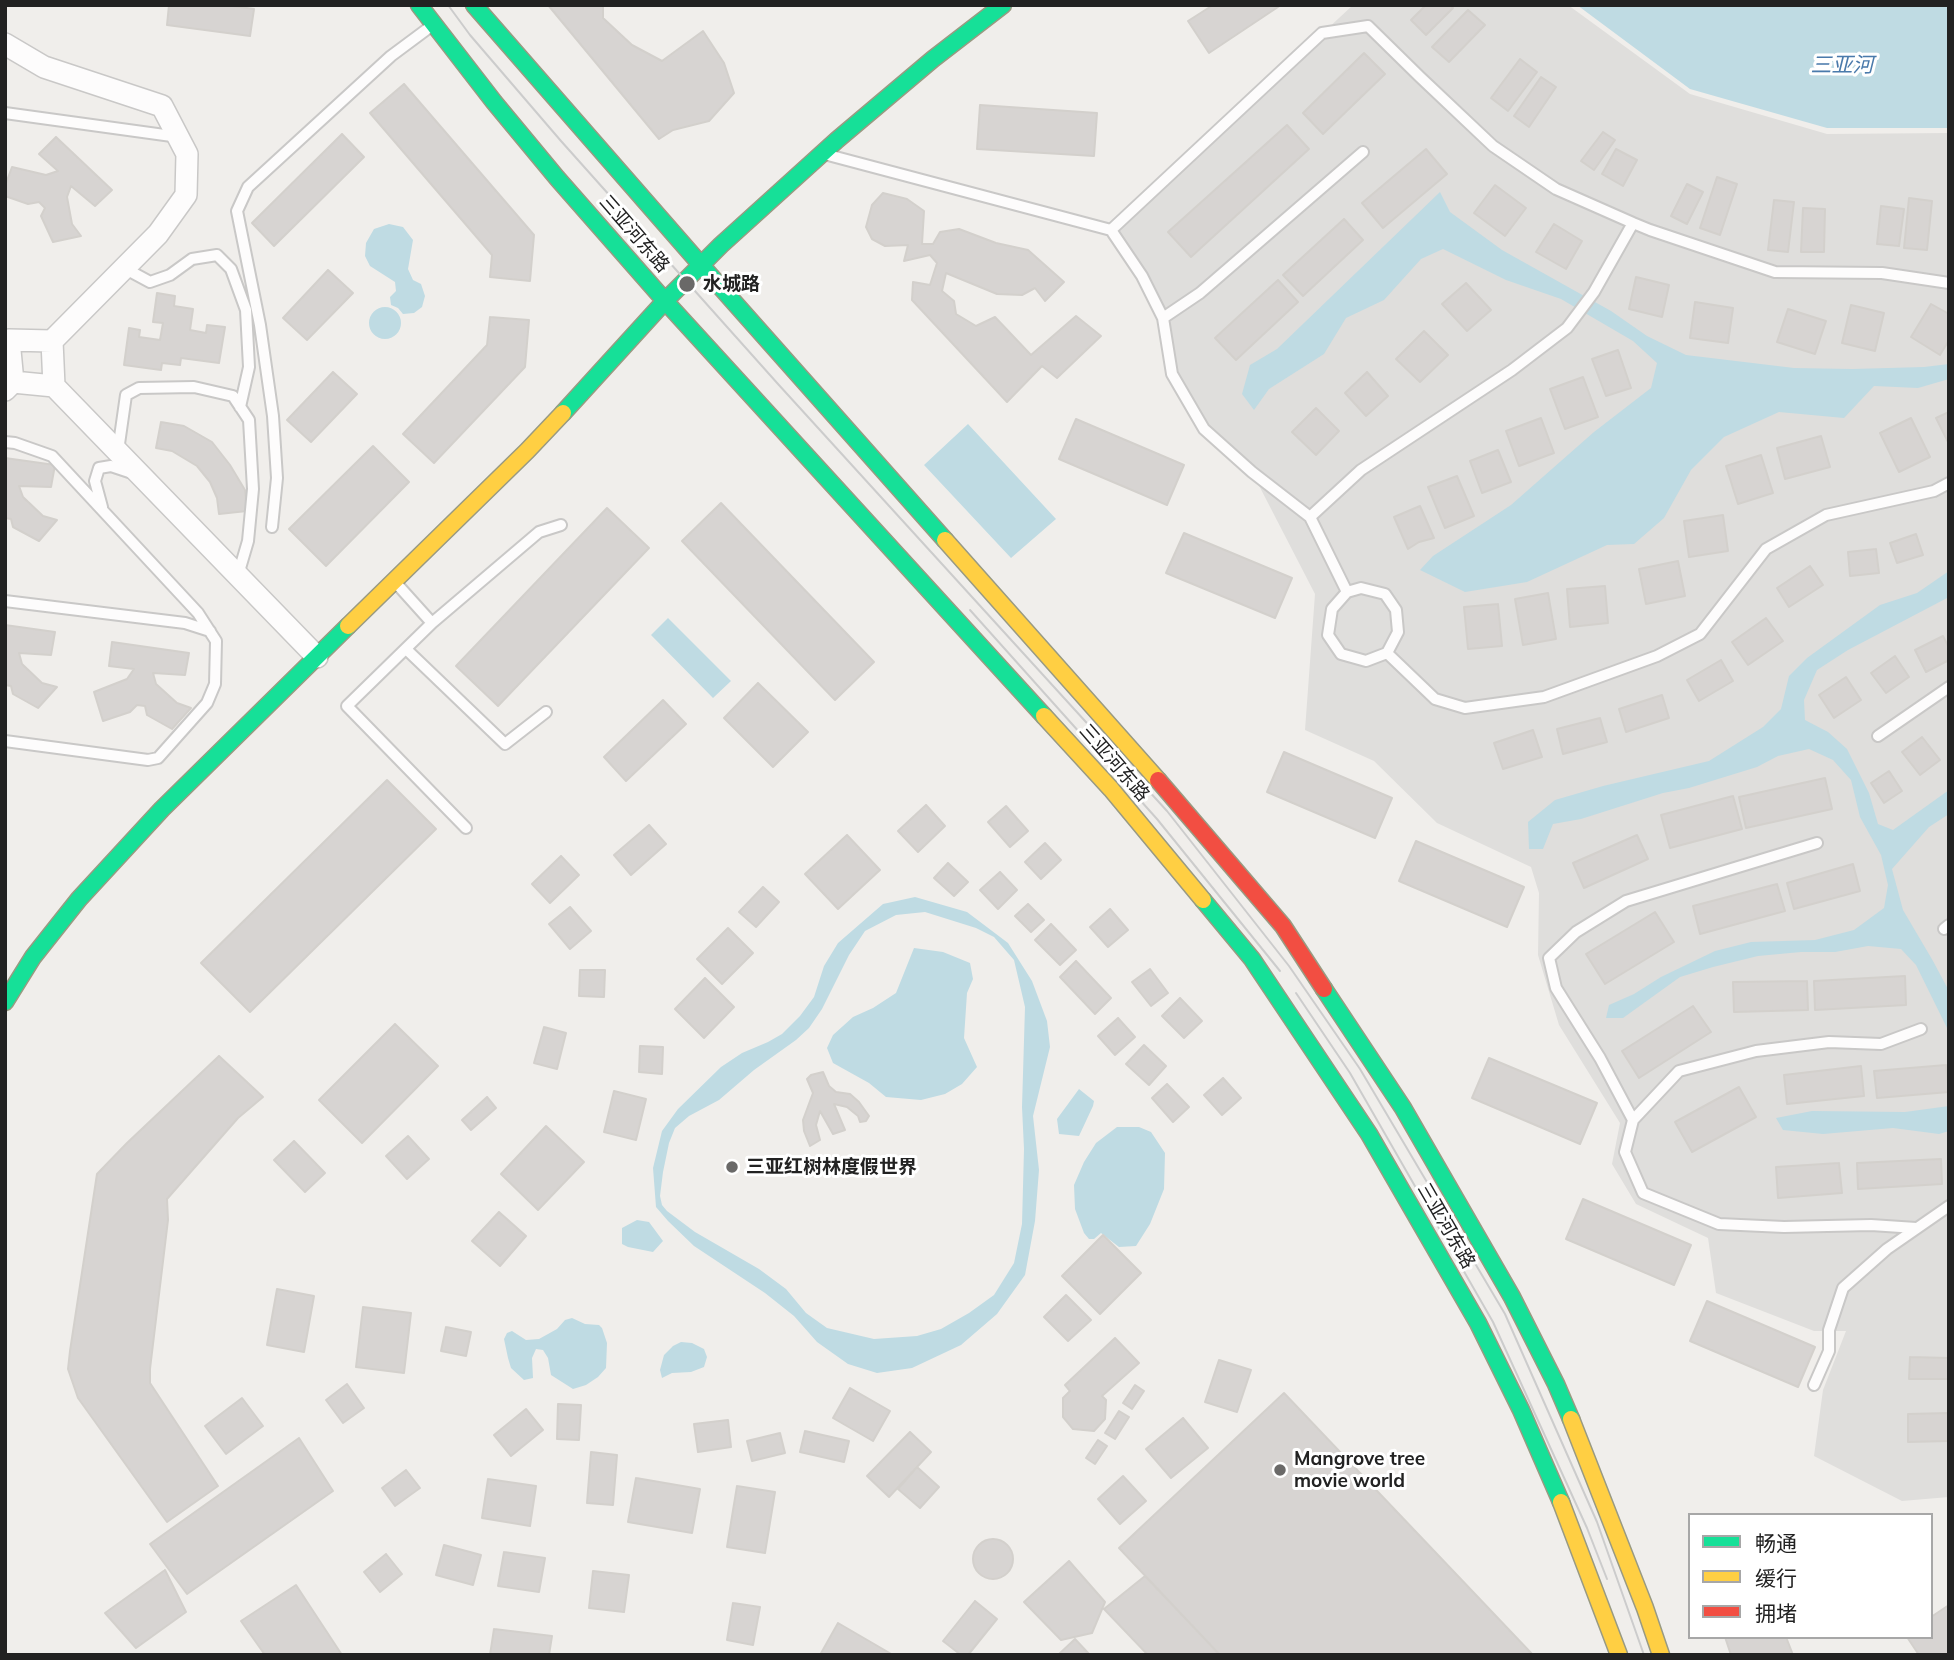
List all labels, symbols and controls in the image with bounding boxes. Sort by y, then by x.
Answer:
water label: 三亚河 [1811,53,1873,79]
street label: 三亚河东路 [594,191,674,277]
place label: 水城路 [703,273,760,295]
marker: 水城路 [677,274,697,294]
street label: 三亚河东路 [1074,720,1154,806]
place label: 三亚红树林度假世界 [746,1156,917,1178]
marker: 三亚红树林度假世界 [724,1159,740,1175]
street label: 三亚河东路 [1412,1179,1480,1273]
place label: Mangrove tree movie world [1294,1448,1425,1492]
marker: Mangrove tree movie world [1272,1462,1288,1478]
legend [1688,1513,1933,1639]
text: 畅通 [1755,1530,1797,1556]
text: 缓行 [1755,1565,1797,1591]
text: 拥堵 [1755,1600,1797,1626]

